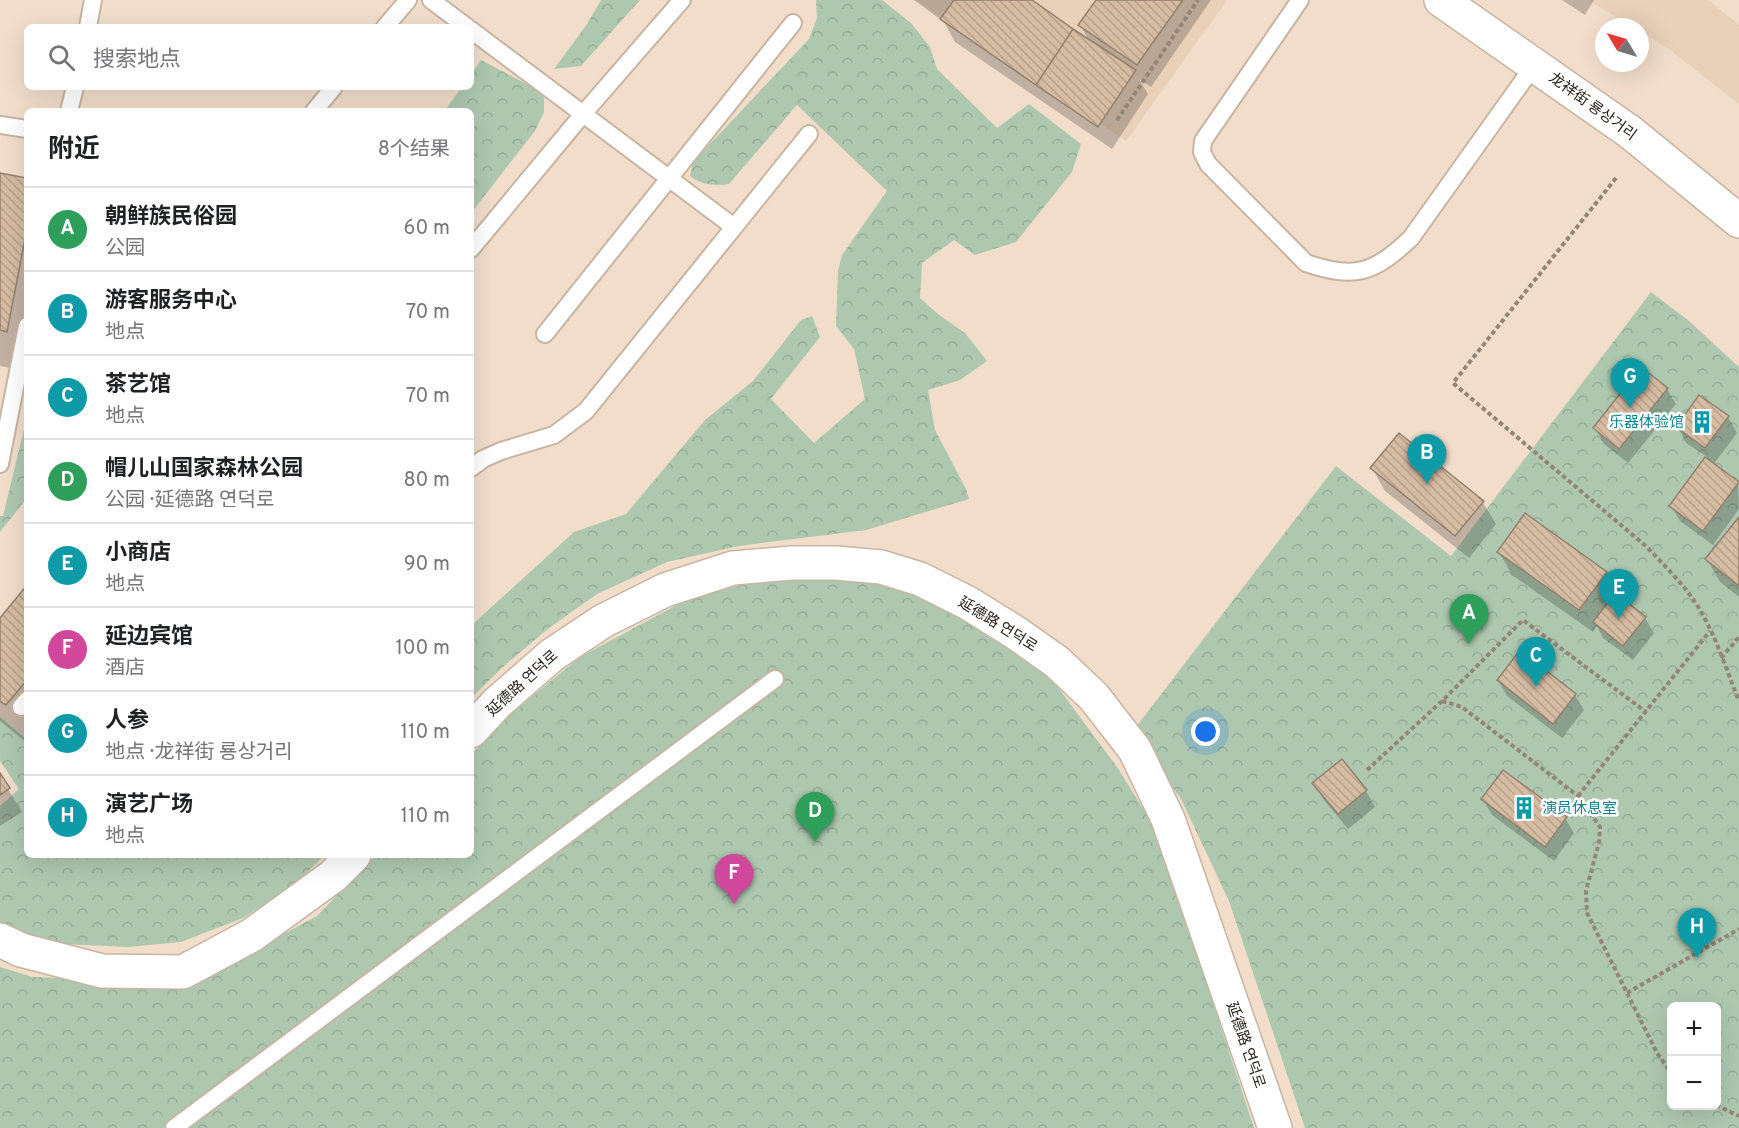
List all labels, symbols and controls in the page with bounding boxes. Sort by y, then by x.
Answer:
north arrow [1595,18,1649,72]
search box [24,24,474,90]
icon: search [45,41,78,74]
text: 搜索地点 [93,47,181,74]
street label: 龙祥街 룡상거리 [1545,68,1640,145]
text: 附近 [48,134,100,167]
text: 8个结果 [378,137,450,163]
text: 朝鲜族民俗园 [105,204,237,231]
text: A [60,216,75,242]
text: 60 m [404,216,450,242]
text: 公园 [105,236,145,262]
text: 游客服务中心 [105,288,237,315]
text: B [61,300,74,326]
text: 70 m [406,300,450,326]
text: 地点 [105,320,145,346]
pin: G [1610,358,1650,408]
text: 茶艺馆 [105,372,171,399]
text: C [61,384,74,410]
text: 70 m [406,384,450,410]
text: 地点 [105,404,145,430]
building icon: 乐器体验馆 [1689,409,1715,435]
place label: 乐器体验馆 [1609,414,1684,433]
pin: B [1408,434,1446,484]
text: 帽儿山国家森林公园 [105,456,303,483]
text: D [60,468,75,494]
text: 80 m [404,468,450,494]
text: 公园 · 延德路 연덕로 [105,488,274,514]
text: 小商店 [105,540,171,567]
text: E [61,552,74,578]
text: 90 m [404,552,450,578]
pin: E [1600,570,1638,619]
text: 地点 [105,572,145,598]
street label: 延德路 연덕로 [954,593,1041,657]
pin: A [1450,594,1488,644]
text: 延边宾馆 [105,624,193,651]
text: F [62,636,73,662]
text: 100 m [395,636,450,662]
pin: C [1516,638,1556,687]
street label: 延德路 연덕로 [483,646,563,721]
text: 酒店 [105,656,145,682]
text: 人参 [105,708,149,735]
your location [1191,717,1220,746]
text: G [61,720,74,746]
text: 110 m [401,720,450,746]
text: 地点 · 龙祥街 룡상거리 [105,740,293,766]
text: 演艺广场 [105,792,193,819]
pin: D [796,792,834,842]
building icon: 演员休息室 [1511,795,1537,821]
place label: 演员休息室 [1542,799,1617,819]
text: H [60,804,75,830]
text: 110 m [401,804,450,830]
text: 地点 [105,824,145,850]
pin: F [714,854,754,904]
pin: H [1678,908,1716,958]
street label: 延德路 연덕로 [1221,1000,1269,1091]
map controls [1667,1002,1721,1110]
button: + [1667,1002,1721,1056]
button: − [1667,1056,1721,1110]

